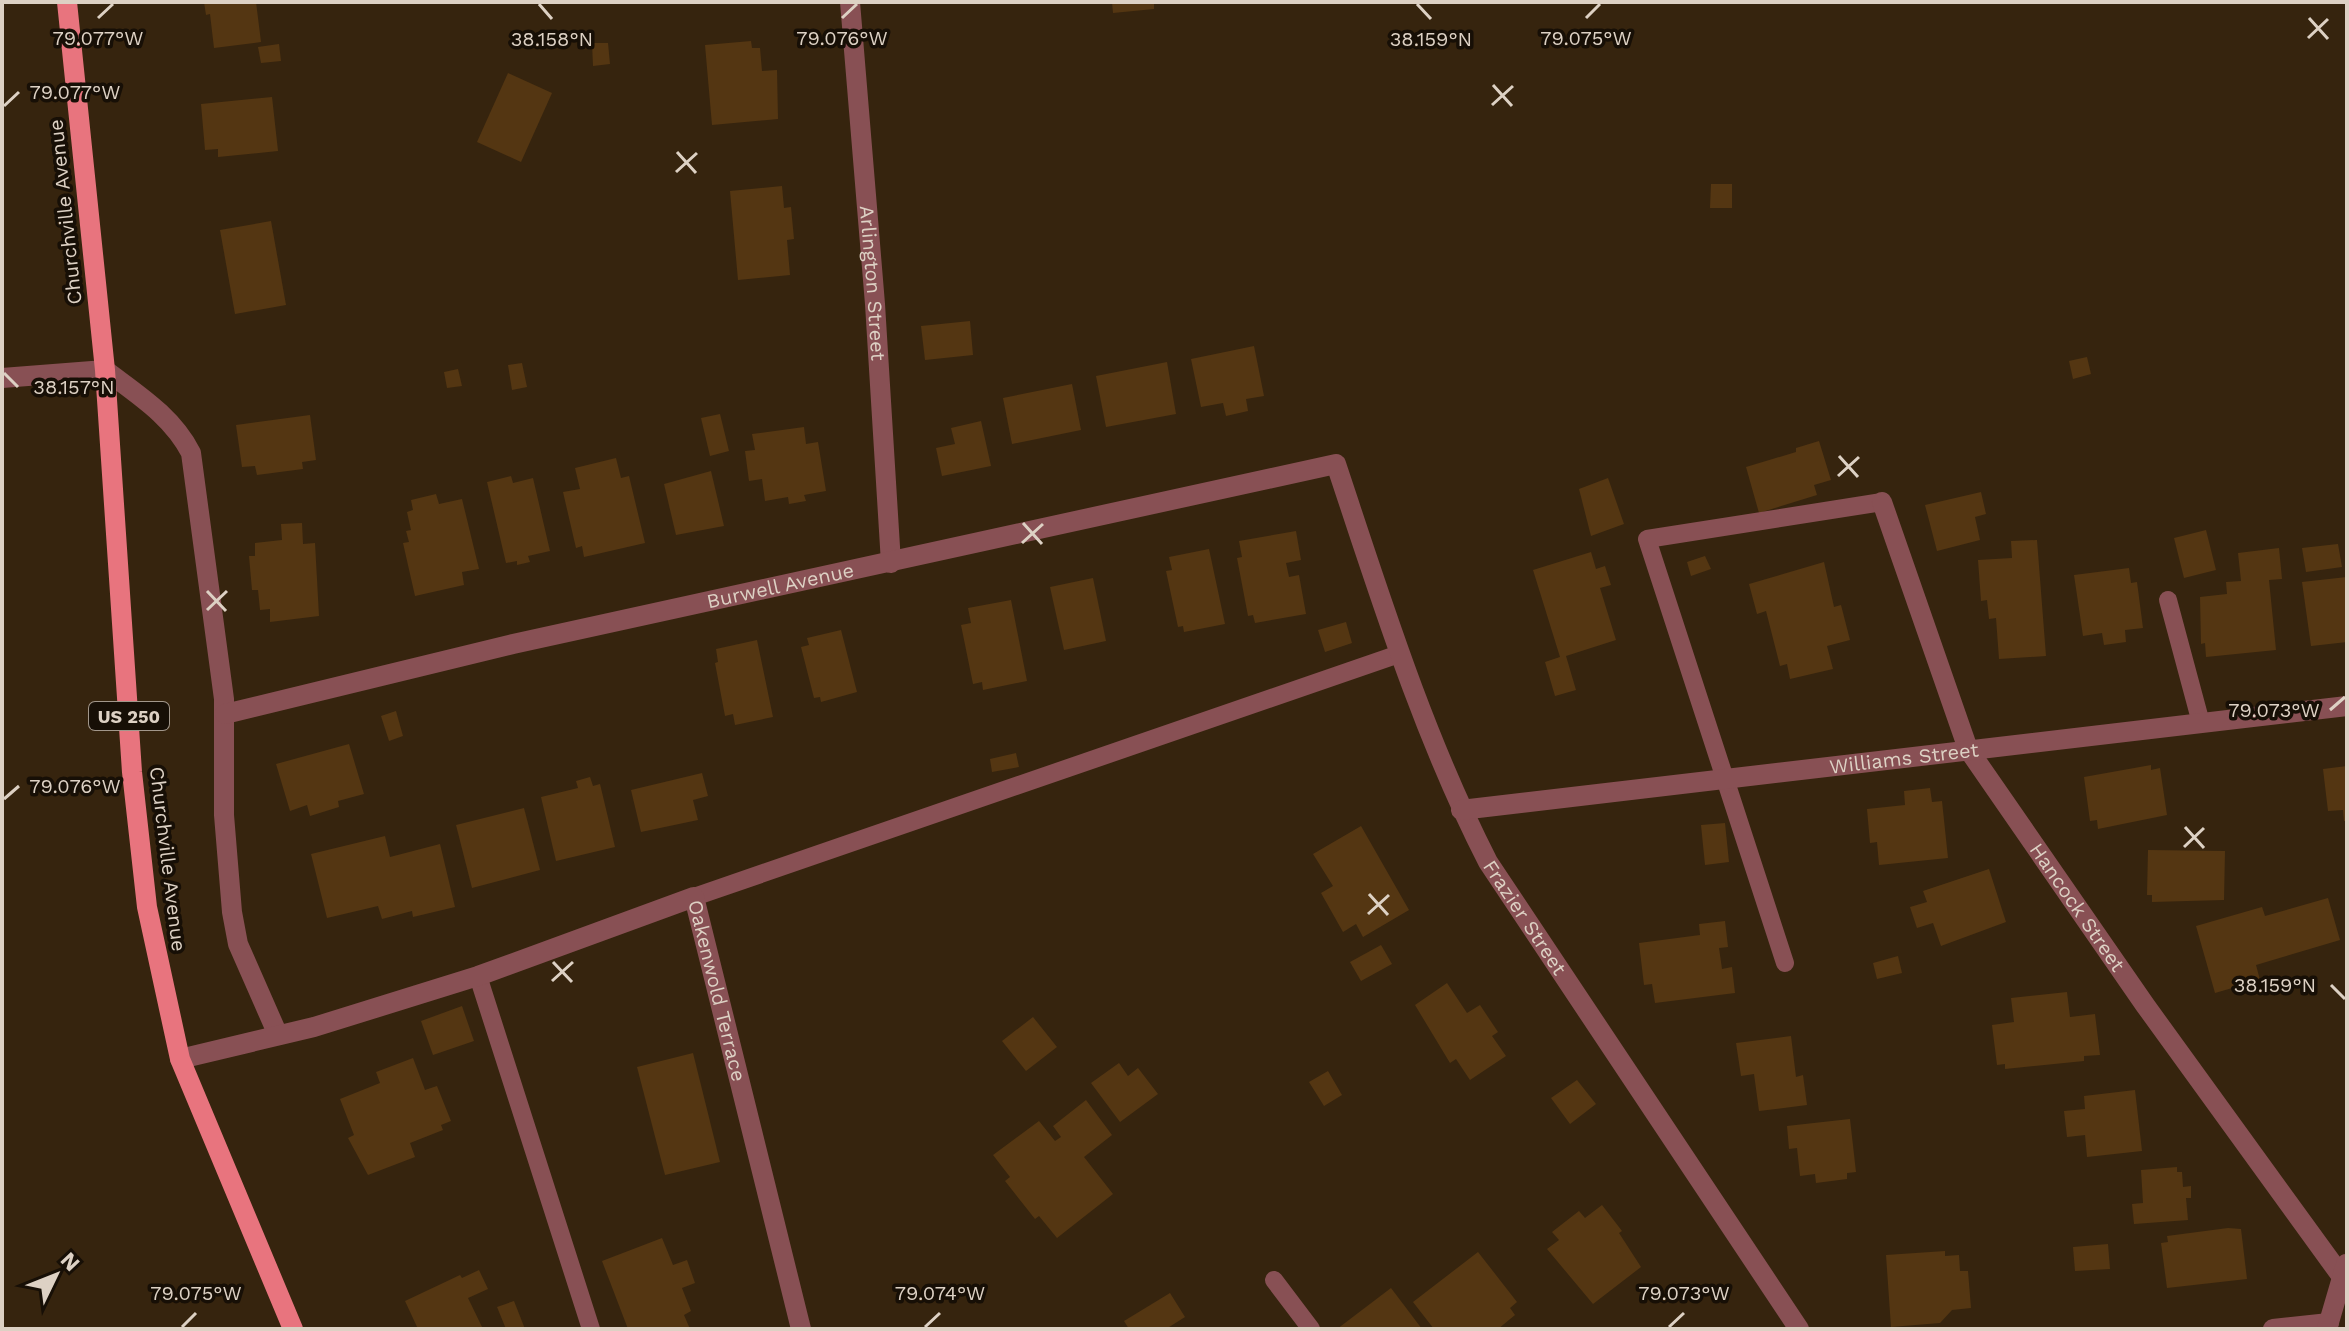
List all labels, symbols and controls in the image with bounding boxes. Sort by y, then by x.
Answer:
text: 79.077°W [52,26,144,50]
text: 79.076°W [796,26,888,50]
text: 79.075°W [1540,26,1632,50]
text: 38.158°N [511,27,593,51]
text: 38.159°N [1390,27,1472,51]
text: 79.077°W [29,80,121,104]
street label: Churchville Avenue [43,118,87,306]
street label: Arlington Street [855,204,891,362]
text: 38.157°N [33,375,115,399]
street label: Burwell Avenue [705,558,856,613]
text: 79.073°W [2228,698,2320,722]
road number: US 250 [89,702,169,730]
street label: Williams Street [1828,737,1981,779]
street label: Churchville Avenue [145,765,191,953]
text: 79.076°W [29,774,121,798]
street label: Hancock Street [2025,839,2131,977]
street label: Frazier Street [1478,856,1572,980]
street label: Oakenwold Terrace [683,898,751,1084]
text: 38.159°N [2234,973,2316,997]
north arrow [16,1235,96,1315]
text: N [56,1247,85,1276]
text: 79.075°W [150,1281,242,1305]
text: 79.074°W [895,1281,985,1305]
text: 79.073°W [1638,1281,1730,1305]

